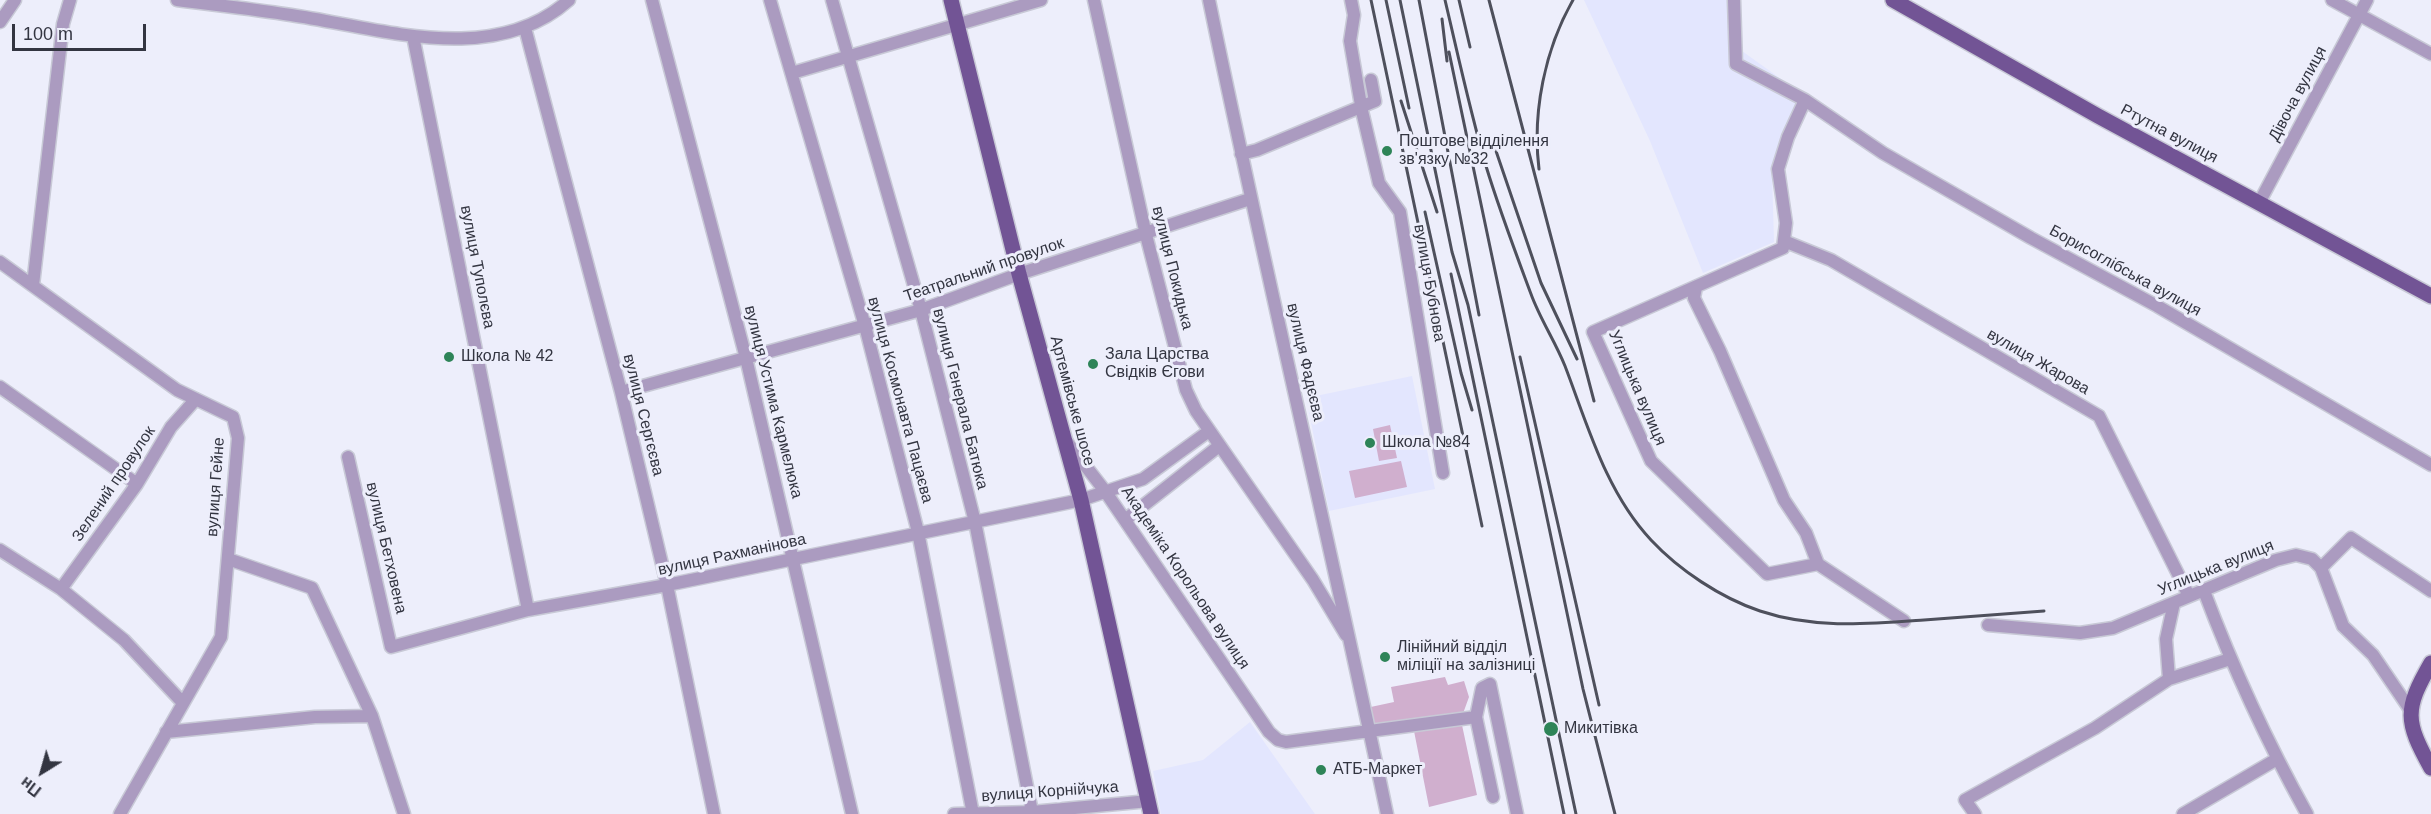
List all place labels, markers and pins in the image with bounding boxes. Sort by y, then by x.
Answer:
place label: Поштове відділення зв'язку №32 [1399,132,1549,170]
marker: Поштове відділення зв'язку №32 [1380,144,1394,158]
place label: Зала Царства Свідків Єгови [1105,345,1209,383]
place label: Школа № 42 [461,347,553,367]
marker: Школа № 42 [442,350,456,364]
marker: Зала Царства Свідків Єгови [1086,357,1100,371]
place label: Школа №84 [1382,433,1470,453]
marker: Школа №84 [1363,436,1377,450]
place label: Лінійний відділ міліції на залізниці [1397,638,1535,676]
marker: Лінійний відділ міліції на залізниці [1378,650,1392,664]
place label: Микитівка [1564,719,1638,739]
marker: Микитівка [1542,720,1560,738]
place label: АТБ-Маркет [1333,760,1422,780]
marker: АТБ-Маркет [1314,763,1328,777]

